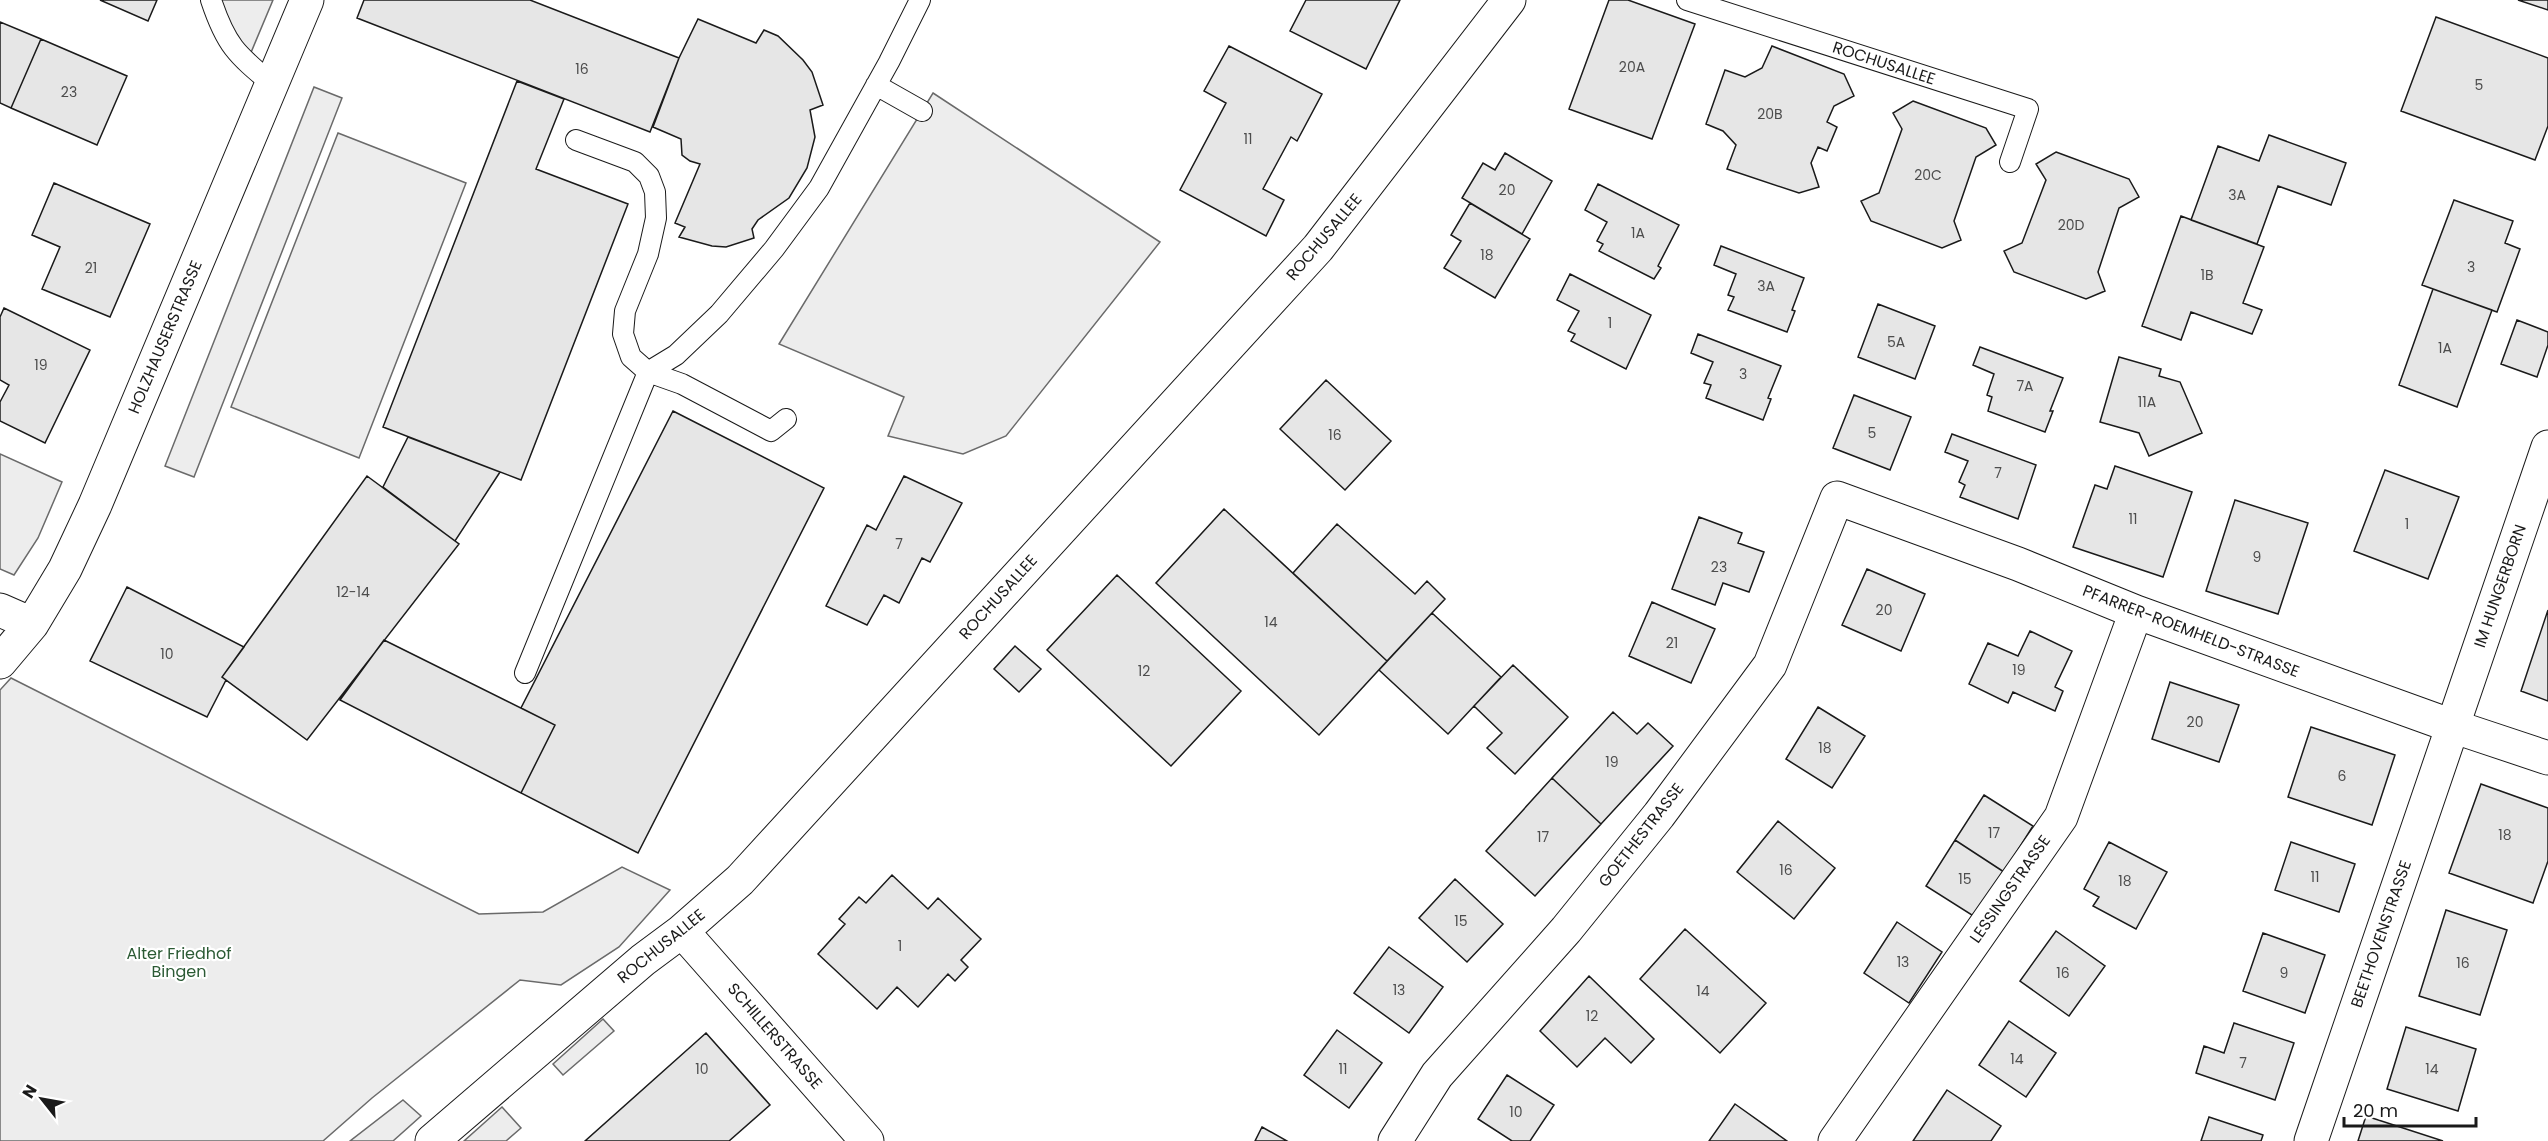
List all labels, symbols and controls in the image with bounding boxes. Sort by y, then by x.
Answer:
street label: ROCHUSALLEE [1830,36,1938,90]
house number: 20A [1619,57,1645,77]
house number: 16 [575,59,589,79]
house number: 5 [2475,75,2483,95]
house number: 23 [61,82,77,102]
house number: 20B [1757,104,1783,124]
house number: 11 [1244,129,1252,149]
house number: 20C [1914,165,1942,185]
house number: 20 [1499,180,1515,200]
house number: 3A [2228,185,2246,205]
street label: ROCHUSALLEE [1281,189,1367,285]
house number: 20D [2058,215,2084,235]
house number: 1A [1631,223,1645,243]
house number: 18 [1480,245,1494,265]
street label: HOLZHAUSERSTRASSE [122,257,208,417]
house number: 3 [2467,257,2475,277]
house number: 21 [85,258,97,278]
house number: 1B [2200,265,2214,285]
house number: 3A [1757,276,1775,296]
house number: 1 [1608,313,1612,333]
house number: 5A [1887,332,1905,352]
house number: 1A [2438,338,2452,358]
house number: 19 [34,355,48,375]
house number: 3 [1739,364,1747,384]
house number: 7A [2016,376,2034,396]
house number: 11A [2138,392,2156,412]
house number: 5 [1868,423,1876,443]
house number: 16 [1328,425,1342,445]
house number: 7 [1994,463,2002,483]
house number: 11 [2129,509,2137,529]
house number: 1 [2405,514,2409,534]
street label: IM HUNGERBORN [2468,521,2532,651]
house number: 7 [895,534,903,554]
house number: 9 [2253,547,2261,567]
street label: ROCHUSALLEE [954,550,1042,644]
house number: 23 [1711,557,1727,577]
street label: PFARRER-ROEMHELD-STRASSE [2079,579,2303,683]
house number: 12-14 [336,582,370,602]
house number: 20 [1876,600,1892,620]
house number: 14 [1264,612,1278,632]
house number: 21 [1666,633,1678,653]
house number: 10 [160,644,174,664]
house number: 19 [2012,660,2026,680]
house number: 12 [1138,661,1150,681]
house number: 20 [2187,712,2203,732]
house number: 18 [1818,738,1832,758]
house number: 19 [1605,752,1619,772]
house number: 6 [2338,766,2347,786]
street label: GOETHESTRASSE [1593,778,1689,892]
house number: 17 [1988,823,2000,843]
house number: 18 [2498,825,2512,845]
house number: 17 [1537,827,1549,847]
street label: LESSINGSTRASSE [1964,830,2056,948]
street label: BEETHOVENSTRASSE [2345,857,2417,1011]
house number: 16 [1779,860,1793,880]
house number: 11 [2311,867,2319,887]
house number: 15 [1958,869,1972,889]
house number: 18 [2118,871,2132,891]
street label: ROCHUSALLEE [612,903,710,989]
house number: 15 [1454,911,1468,931]
house number: 1 [898,936,902,956]
park label: Alter Friedhof Bingen [126,942,232,983]
house number: 13 [1897,952,1909,972]
house number: 16 [2456,953,2470,973]
house number: 16 [2056,963,2070,983]
house number: 9 [2280,963,2288,983]
street label: SCHILLERSTRASSE [722,978,828,1094]
house number: 13 [1393,980,1405,1000]
house number: 14 [1696,981,1710,1001]
house number: 12 [1586,1006,1598,1026]
house number: 14 [2010,1049,2024,1069]
house number: 7 [2239,1053,2247,1073]
house number: 10 [695,1059,709,1079]
house number: 11 [1339,1059,1347,1079]
house number: 14 [2425,1059,2439,1079]
north arrow [12,1069,72,1129]
text: N [17,1080,43,1103]
scale bar [2344,1090,2476,1128]
text: 20 m [2353,1098,2398,1123]
house number: 10 [1509,1102,1523,1122]

